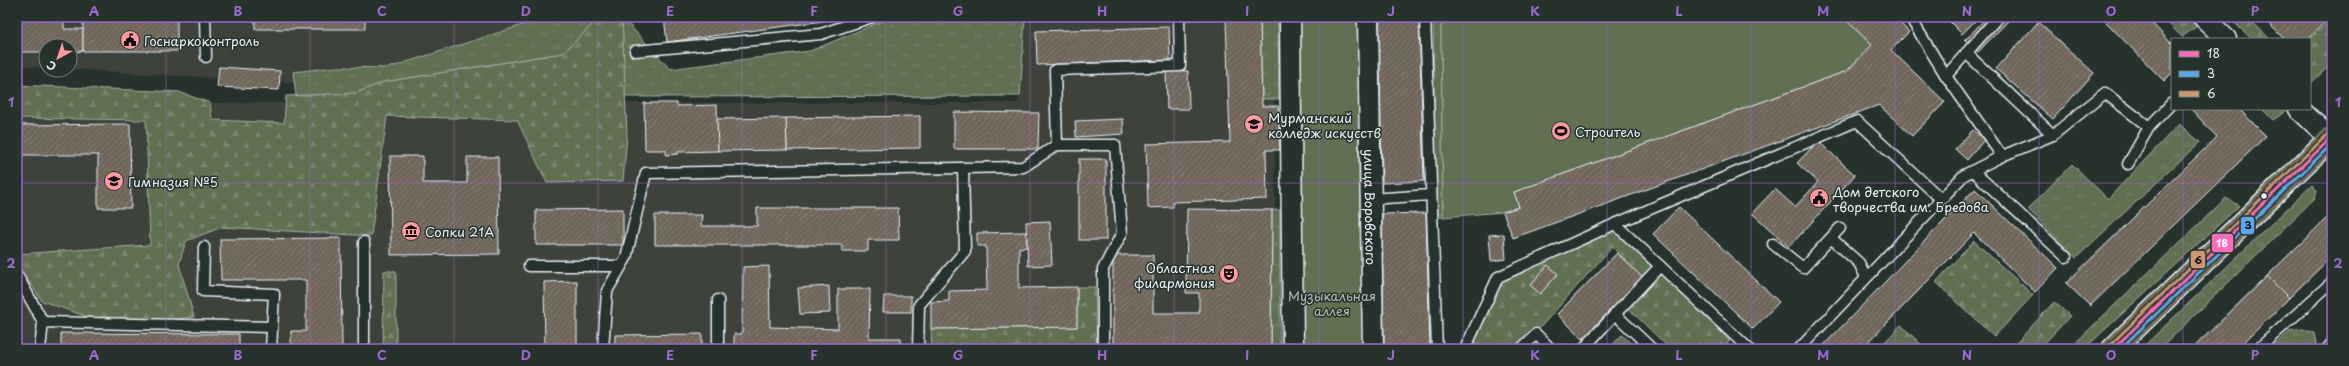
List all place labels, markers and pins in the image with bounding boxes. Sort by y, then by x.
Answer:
public building icon: Госнаркоконтроль [119,29,141,51]
place label: Госнаркоконтроль [144,31,260,50]
place label: Мурманский колледж искусств [1268,108,1381,142]
school or university icon: Мурманский колледж искусств [1243,113,1265,135]
sports icon: Строитель [1550,120,1572,142]
place label: Строитель [1575,122,1641,141]
school or university icon: Гимназия №5 [103,170,125,192]
place label: Гимназия №5 [128,172,218,191]
place label: Дом детского творчества им. Бредова [1832,182,1990,216]
public building icon: Дом детского творчества им. Бредова [1808,187,1830,209]
unlabelled marker [2259,191,2269,201]
museum icon: Сопки 21А [400,220,422,242]
place label: Сопки 21А [425,222,494,241]
place label: Областная филармония [1134,258,1215,292]
theatre icon: Областная филармония [1218,263,1240,285]

